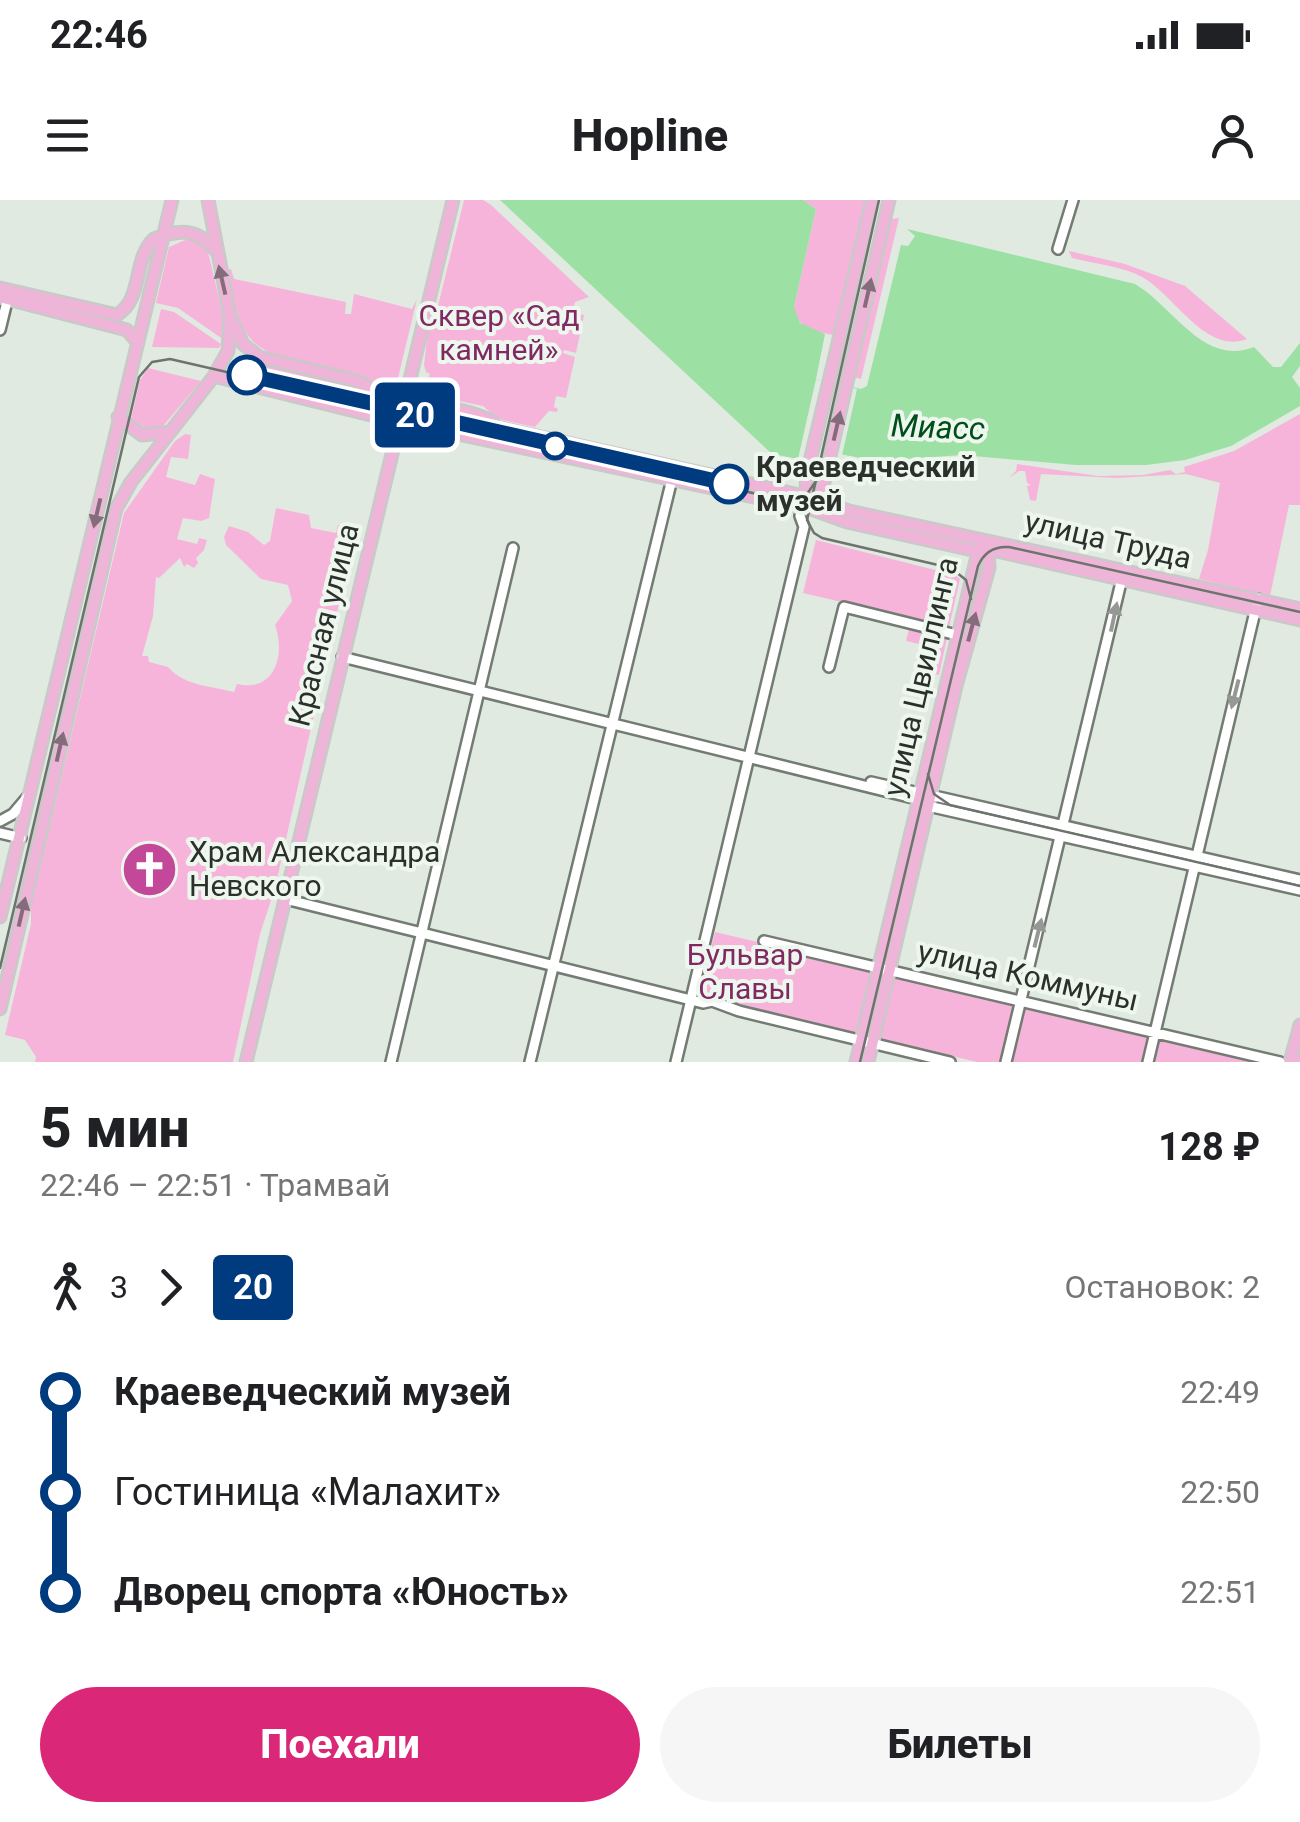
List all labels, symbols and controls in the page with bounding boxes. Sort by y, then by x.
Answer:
text: 22:46 [50,13,148,57]
icon: menu [40,108,95,163]
icon: person [1205,108,1260,163]
text: Hopline [572,109,728,162]
one-way arrow [214,264,229,295]
one-way arrow [861,277,876,308]
park label: Сквер «Сад камней» [418,298,580,367]
unlabelled marker [228,356,266,394]
line badge: 20 [370,382,460,448]
text: 20 [395,395,435,436]
water label: Миасс [890,406,986,448]
one-way arrow [830,410,845,441]
unlabelled marker [542,433,568,459]
place label: Краеведческий музей [756,449,976,518]
marker: Краеведческий музей [710,465,748,503]
one-way arrow [89,497,104,528]
street label: улица Труда [1021,503,1195,576]
street label: Красная улица [281,520,366,730]
street label: улица Цвиллинга [876,554,965,800]
one-way arrow [1106,601,1122,632]
one-way arrow [965,611,981,642]
one-way arrow [1227,679,1242,710]
one-way arrow [53,731,68,762]
place label: Храм Александра Невского [189,834,440,903]
church icon: Храм Александра Невского [120,839,180,899]
one-way arrow [15,896,31,927]
one-way arrow [1030,917,1046,948]
street label: улица Коммуны [915,933,1142,1018]
park label: Бульвар Славы [687,937,803,1006]
text: 5 мин [40,1096,189,1160]
text: 128 ₽ [1158,1125,1260,1169]
text: 22:46 – 22:51 · Трамвай [40,1166,391,1204]
icon: walk [40,1260,95,1315]
icon: forward [143,1260,198,1315]
text: 20 [233,1267,273,1308]
text: 3 [110,1268,128,1306]
text: Остановок: 2 [1064,1268,1260,1306]
text: Краеведческий музей [114,1370,511,1414]
text: 22:49 [1180,1373,1260,1411]
text: Гостиница «Малахит» [114,1470,501,1514]
text: 22:50 [1180,1473,1260,1511]
text: Дворец спорта «Юность» [114,1570,569,1614]
text: 22:51 [1180,1573,1260,1611]
button: Поехали [40,1687,640,1802]
button: Билеты [660,1687,1260,1802]

